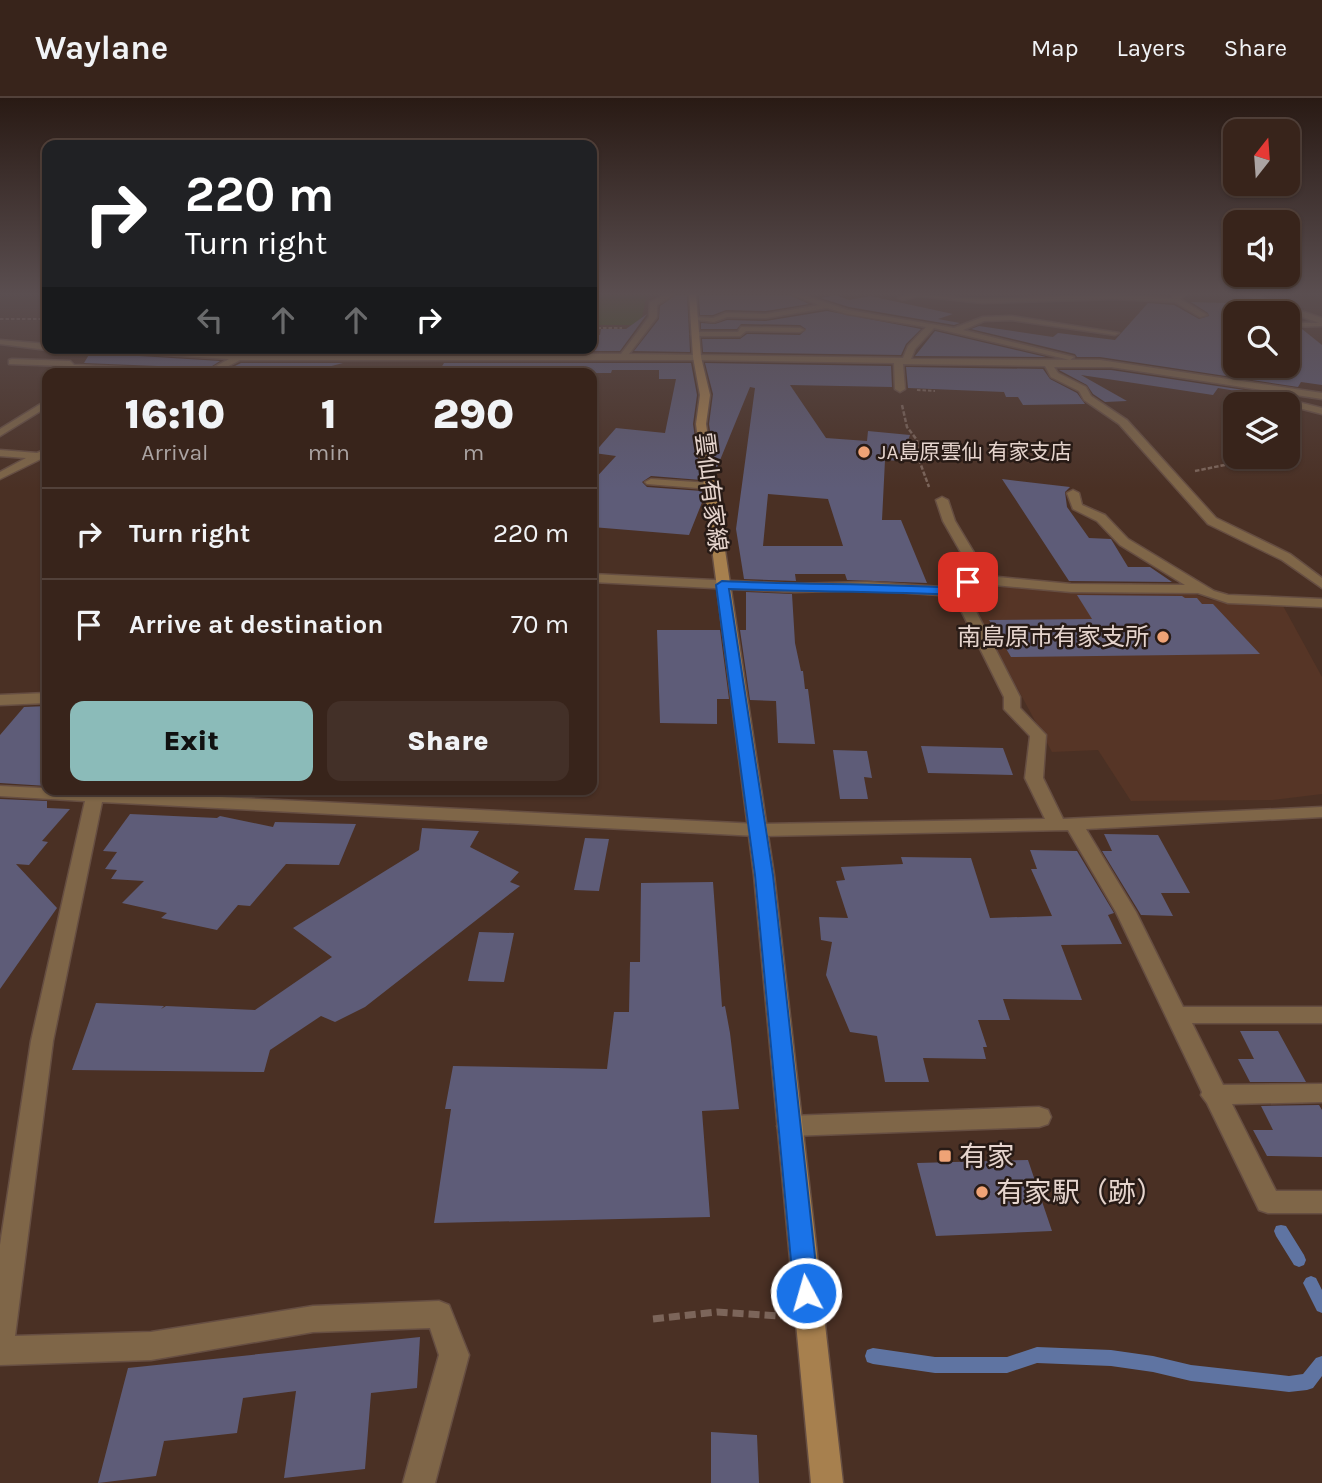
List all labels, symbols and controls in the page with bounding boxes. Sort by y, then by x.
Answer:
text: Waylane [35,29,168,67]
text: Map [1031,34,1079,62]
text: Layers [1117,34,1186,62]
text: Share [1224,34,1287,62]
north arrow [1223,119,1300,196]
map controls [1223,119,1300,469]
text: 220 m [185,166,334,223]
icon: right [70,168,161,259]
button: sound [1223,210,1300,287]
text: Turn right [185,225,327,262]
icon: left [191,301,229,339]
icon: ahead [264,301,302,339]
icon: ahead [337,301,375,339]
icon: right [410,301,448,339]
button: search [1223,301,1300,378]
text: 16:10 [125,389,225,439]
text: 1 [321,389,337,439]
text: 290 [433,389,514,439]
button: layers [1223,392,1300,469]
street label: 雲仙有家線 [690,431,732,553]
text: Arrival [141,439,209,466]
text: min [308,439,350,466]
text: m [463,439,484,466]
place label: JA島原雲仙 有家支店 [878,440,1072,464]
marker: JA島原雲仙 有家支店 [856,444,872,460]
icon: right [70,515,108,553]
text: Turn right [129,518,250,549]
text: 220 m [493,518,569,549]
pin [938,552,998,612]
icon: arrive [949,563,987,601]
icon: arrive [70,606,108,644]
text: Arrive at destination [129,609,383,640]
text: 70 m [511,609,569,640]
place label: 南島原市有家支所 [957,623,1149,651]
marker: 南島原市有家支所 [1155,629,1171,645]
button: Exit [70,701,313,781]
button: Share [327,701,569,781]
place label: 有家 [959,1140,1015,1173]
marker: 有家 [937,1148,953,1164]
place label: 有家駅（跡） [996,1176,1164,1209]
marker: 有家駅（跡） [974,1184,990,1200]
position arrow [769,1256,843,1330]

